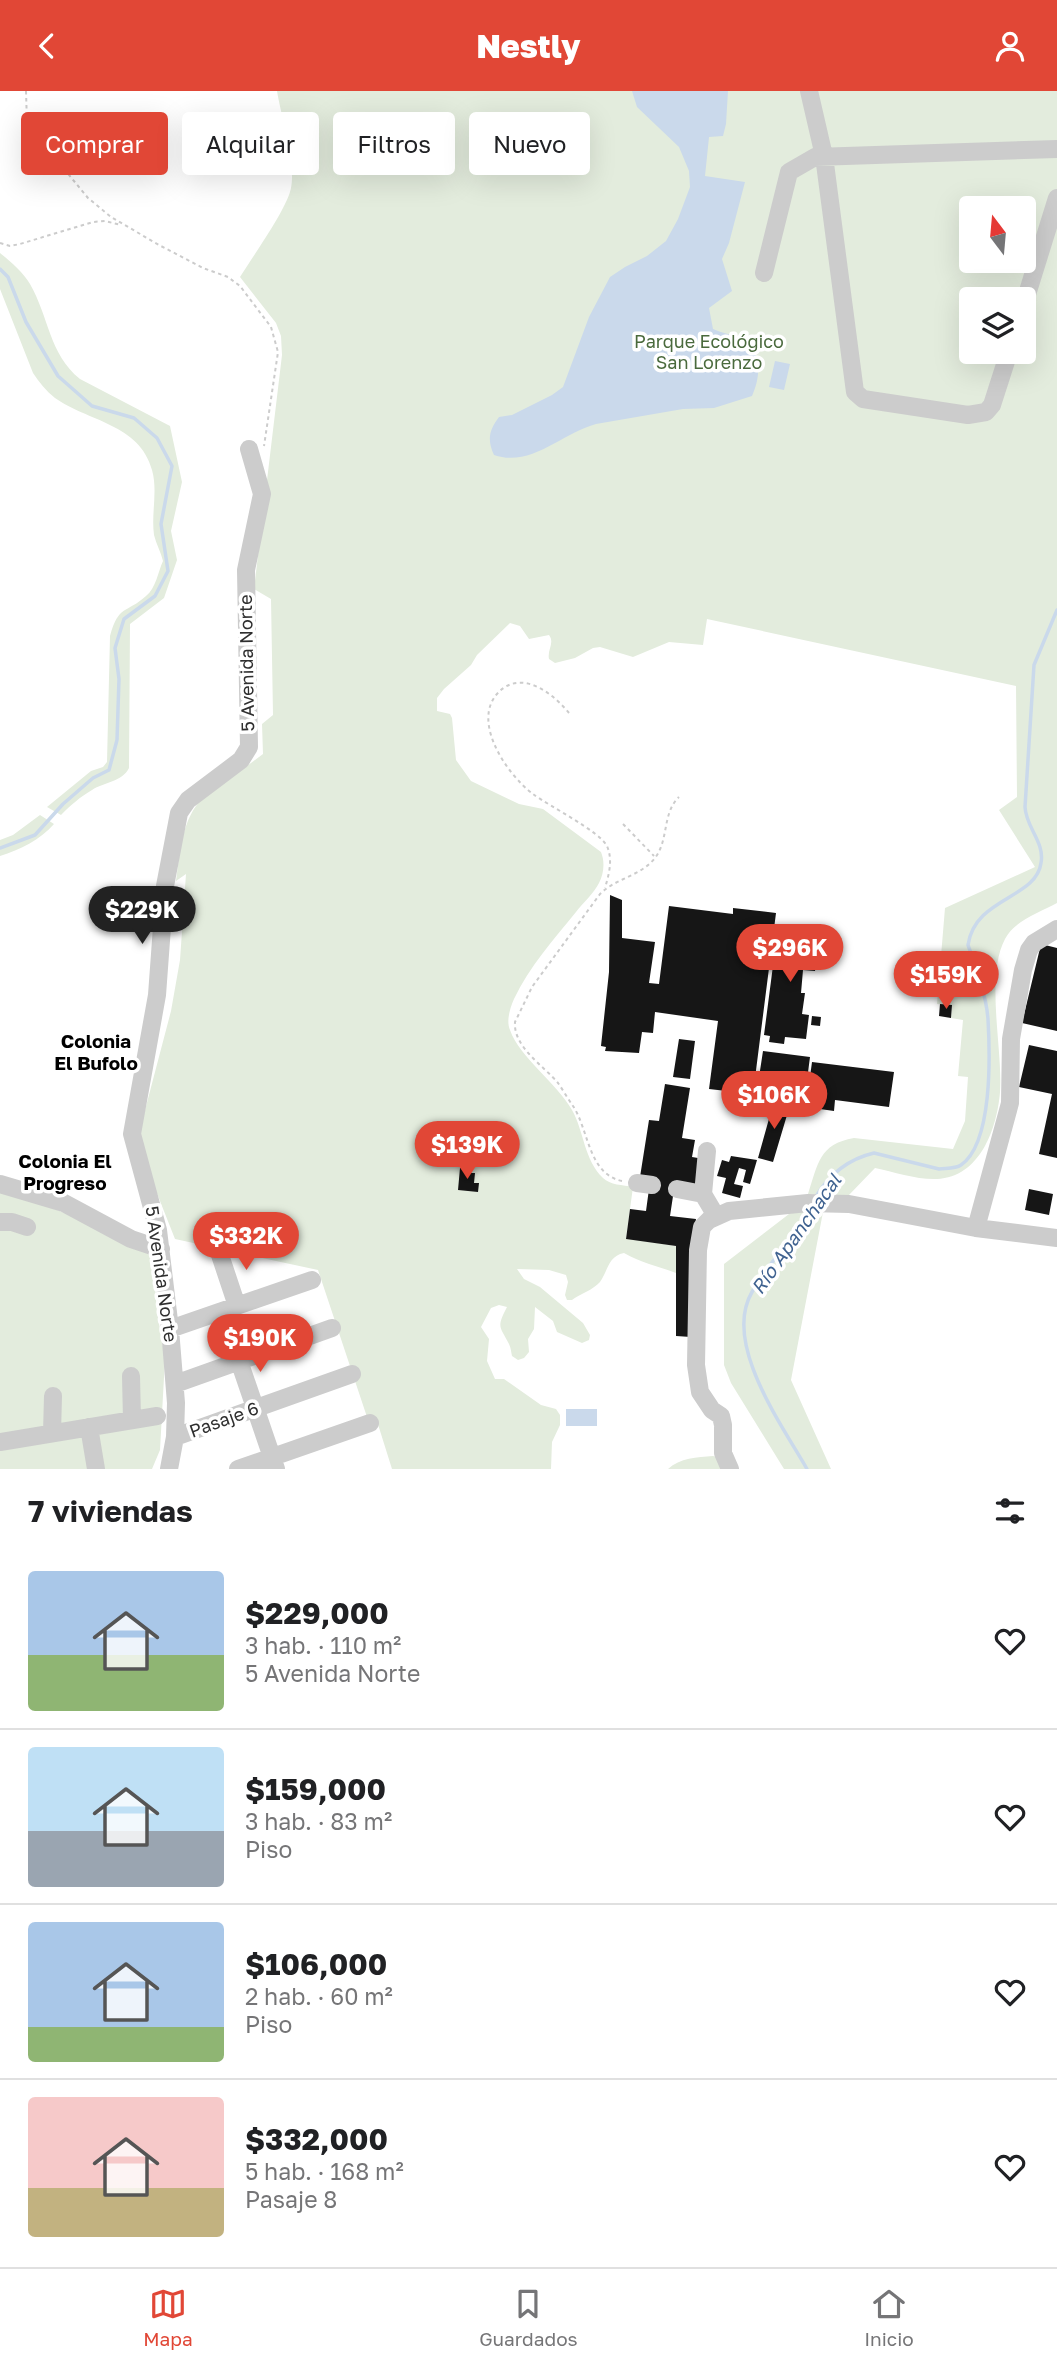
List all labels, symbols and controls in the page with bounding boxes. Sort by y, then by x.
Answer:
icon: back [28,27,66,65]
text: Nestly [476,27,581,65]
icon: person [991,27,1029,65]
chip: Comprar [21,112,168,175]
chip: Alquilar [182,112,319,175]
chip: Filtros [333,112,455,175]
chip: Nuevo [469,112,590,175]
north arrow [959,196,1036,273]
map controls [959,196,1036,364]
button: layers [959,287,1036,364]
park label: Parque Ecológico San Lorenzo [634,330,784,373]
street label: 5 Avenida Norte [234,594,258,732]
pin: $229K [93,887,191,946]
text: $229K [105,895,179,923]
pin: $296K [741,925,839,984]
text: $296K [752,933,828,961]
pin: $159K [897,951,995,1011]
text: $159K [910,960,982,988]
district label: Colonia El Bufolo [54,1029,138,1074]
pin: $106K [725,1072,823,1131]
text: $106K [737,1080,811,1108]
pin: $139K [418,1121,516,1181]
text: $139K [431,1130,503,1158]
district label: Colonia El Progreso [18,1149,112,1194]
water label: Río Apanchacal [746,1169,846,1298]
street label: 5 Avenida Norte [142,1204,182,1343]
pin: $332K [197,1213,295,1272]
text: $332K [209,1221,283,1249]
pin: $190K [211,1315,309,1374]
text: $190K [223,1323,297,1351]
street label: Pasaje 6 [186,1396,261,1442]
icon: filters [991,1492,1029,1530]
text: 7 viviendas [28,1493,193,1529]
text: $229,000 [245,1595,389,1631]
icon: home [84,1599,168,1683]
icon: heart [991,1622,1029,1660]
text: 3 hab. · 110 m² [245,1631,401,1659]
text: 5 Avenida Norte [245,1659,420,1687]
text: $159,000 [245,1771,386,1807]
icon: home [84,1775,168,1859]
icon: heart [991,1798,1029,1836]
text: 3 hab. · 83 m² [245,1807,392,1835]
text: Piso [245,1835,292,1863]
text: $106,000 [245,1946,387,1982]
icon: home [84,1950,168,2034]
icon: heart [991,1973,1029,2011]
text: 2 hab. · 60 m² [245,1982,393,2010]
text: Piso [245,2010,292,2038]
text: $332,000 [245,2121,388,2157]
icon: home [84,2125,168,2209]
icon: heart [991,2148,1029,2186]
text: 5 hab. · 168 m² [245,2157,404,2185]
text: Pasaje 8 [245,2185,337,2213]
tab: Mapa [143,2285,193,2350]
tab: Guardados [479,2285,578,2350]
tab: Inicio [864,2285,914,2350]

